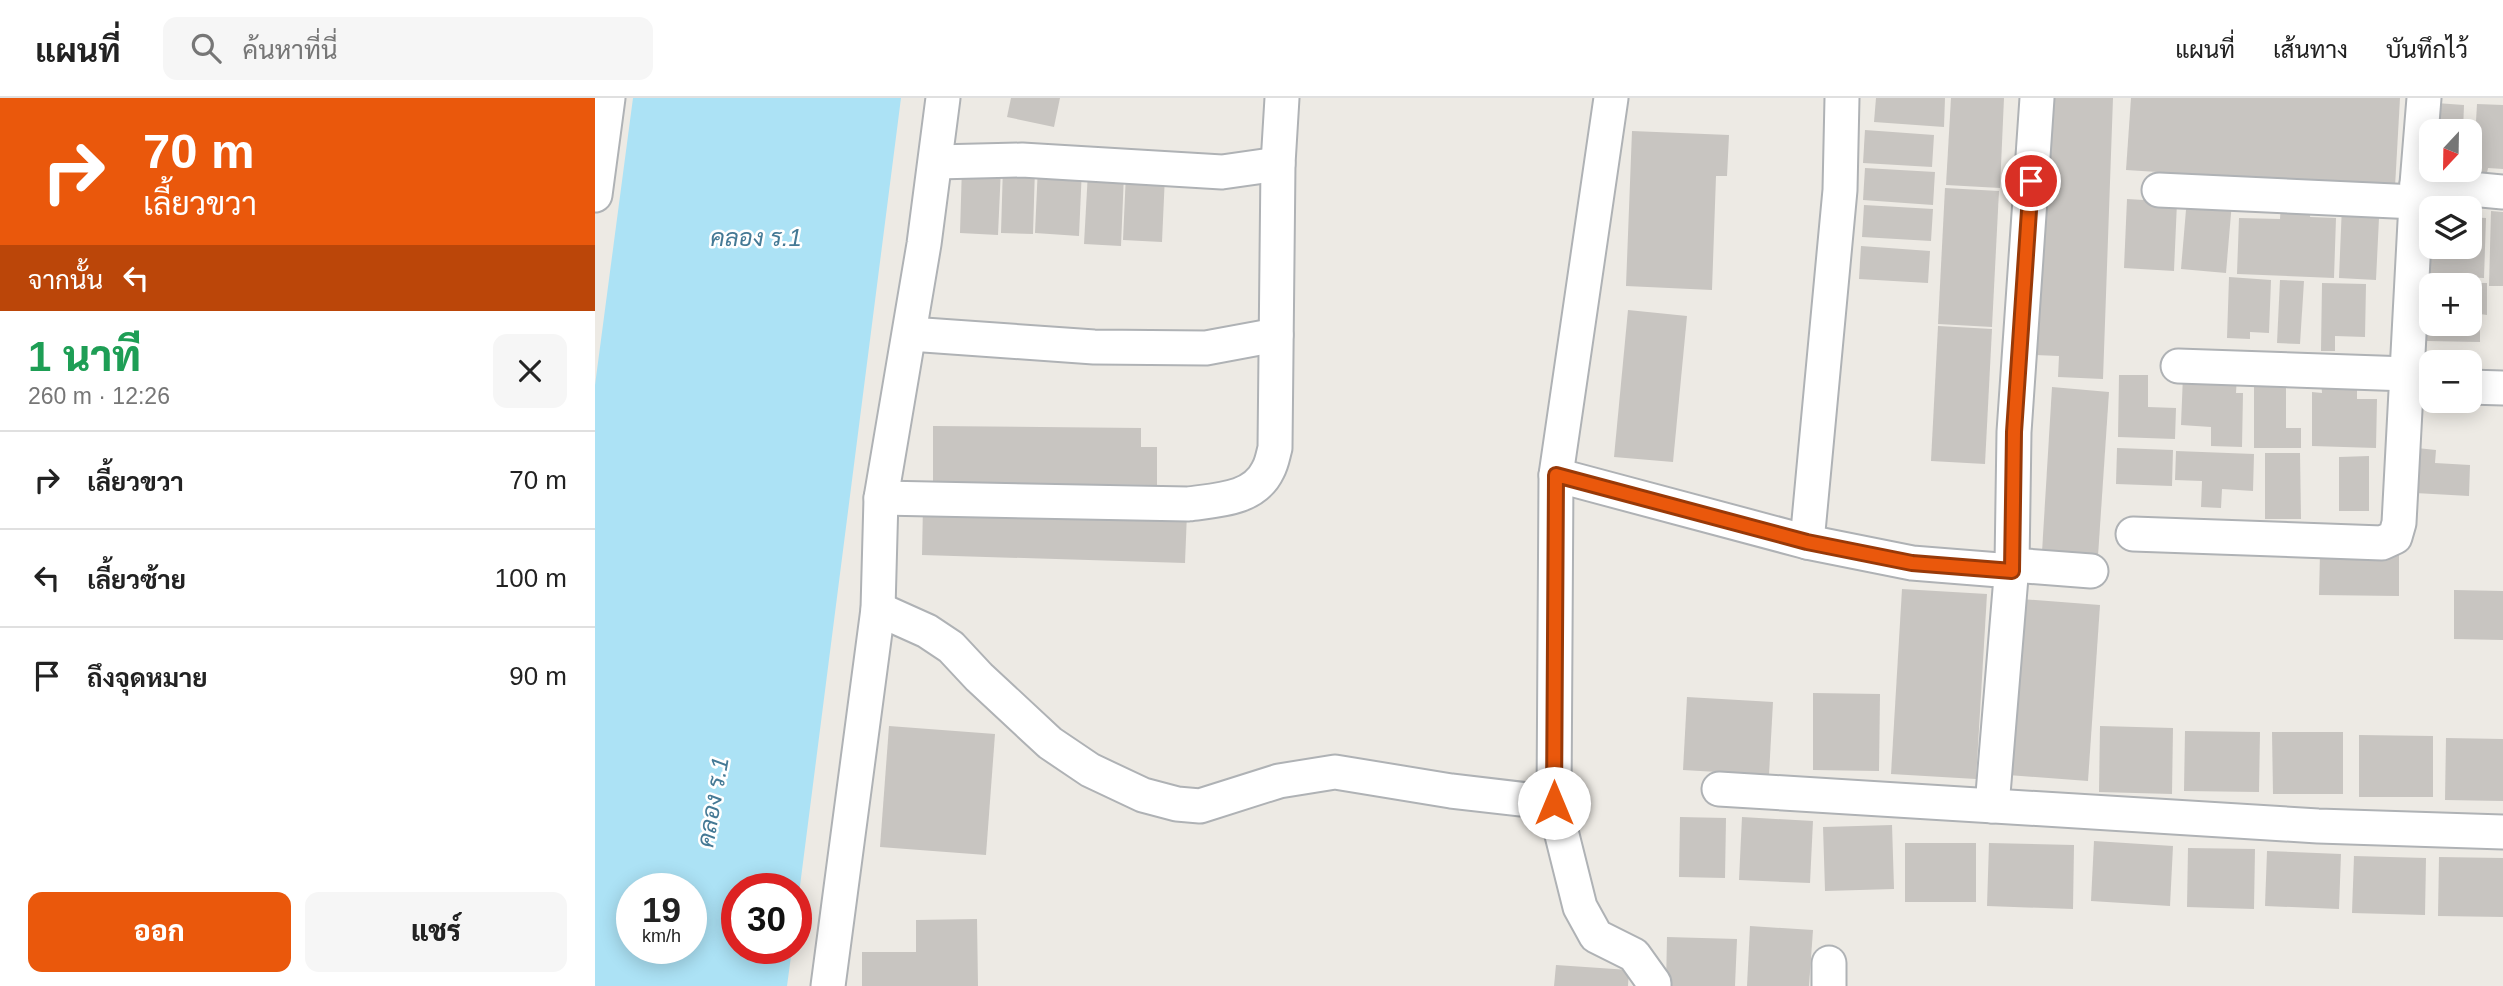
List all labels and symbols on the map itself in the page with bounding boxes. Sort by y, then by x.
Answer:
north arrow [2419,119,2481,182]
pin [2001,151,2061,211]
water label: คลอง ร.1 [710,224,802,251]
water label: คลอง ร.1 [691,754,734,849]
position arrow [1517,766,1591,840]
speed limit sign: 30 [721,873,812,964]

